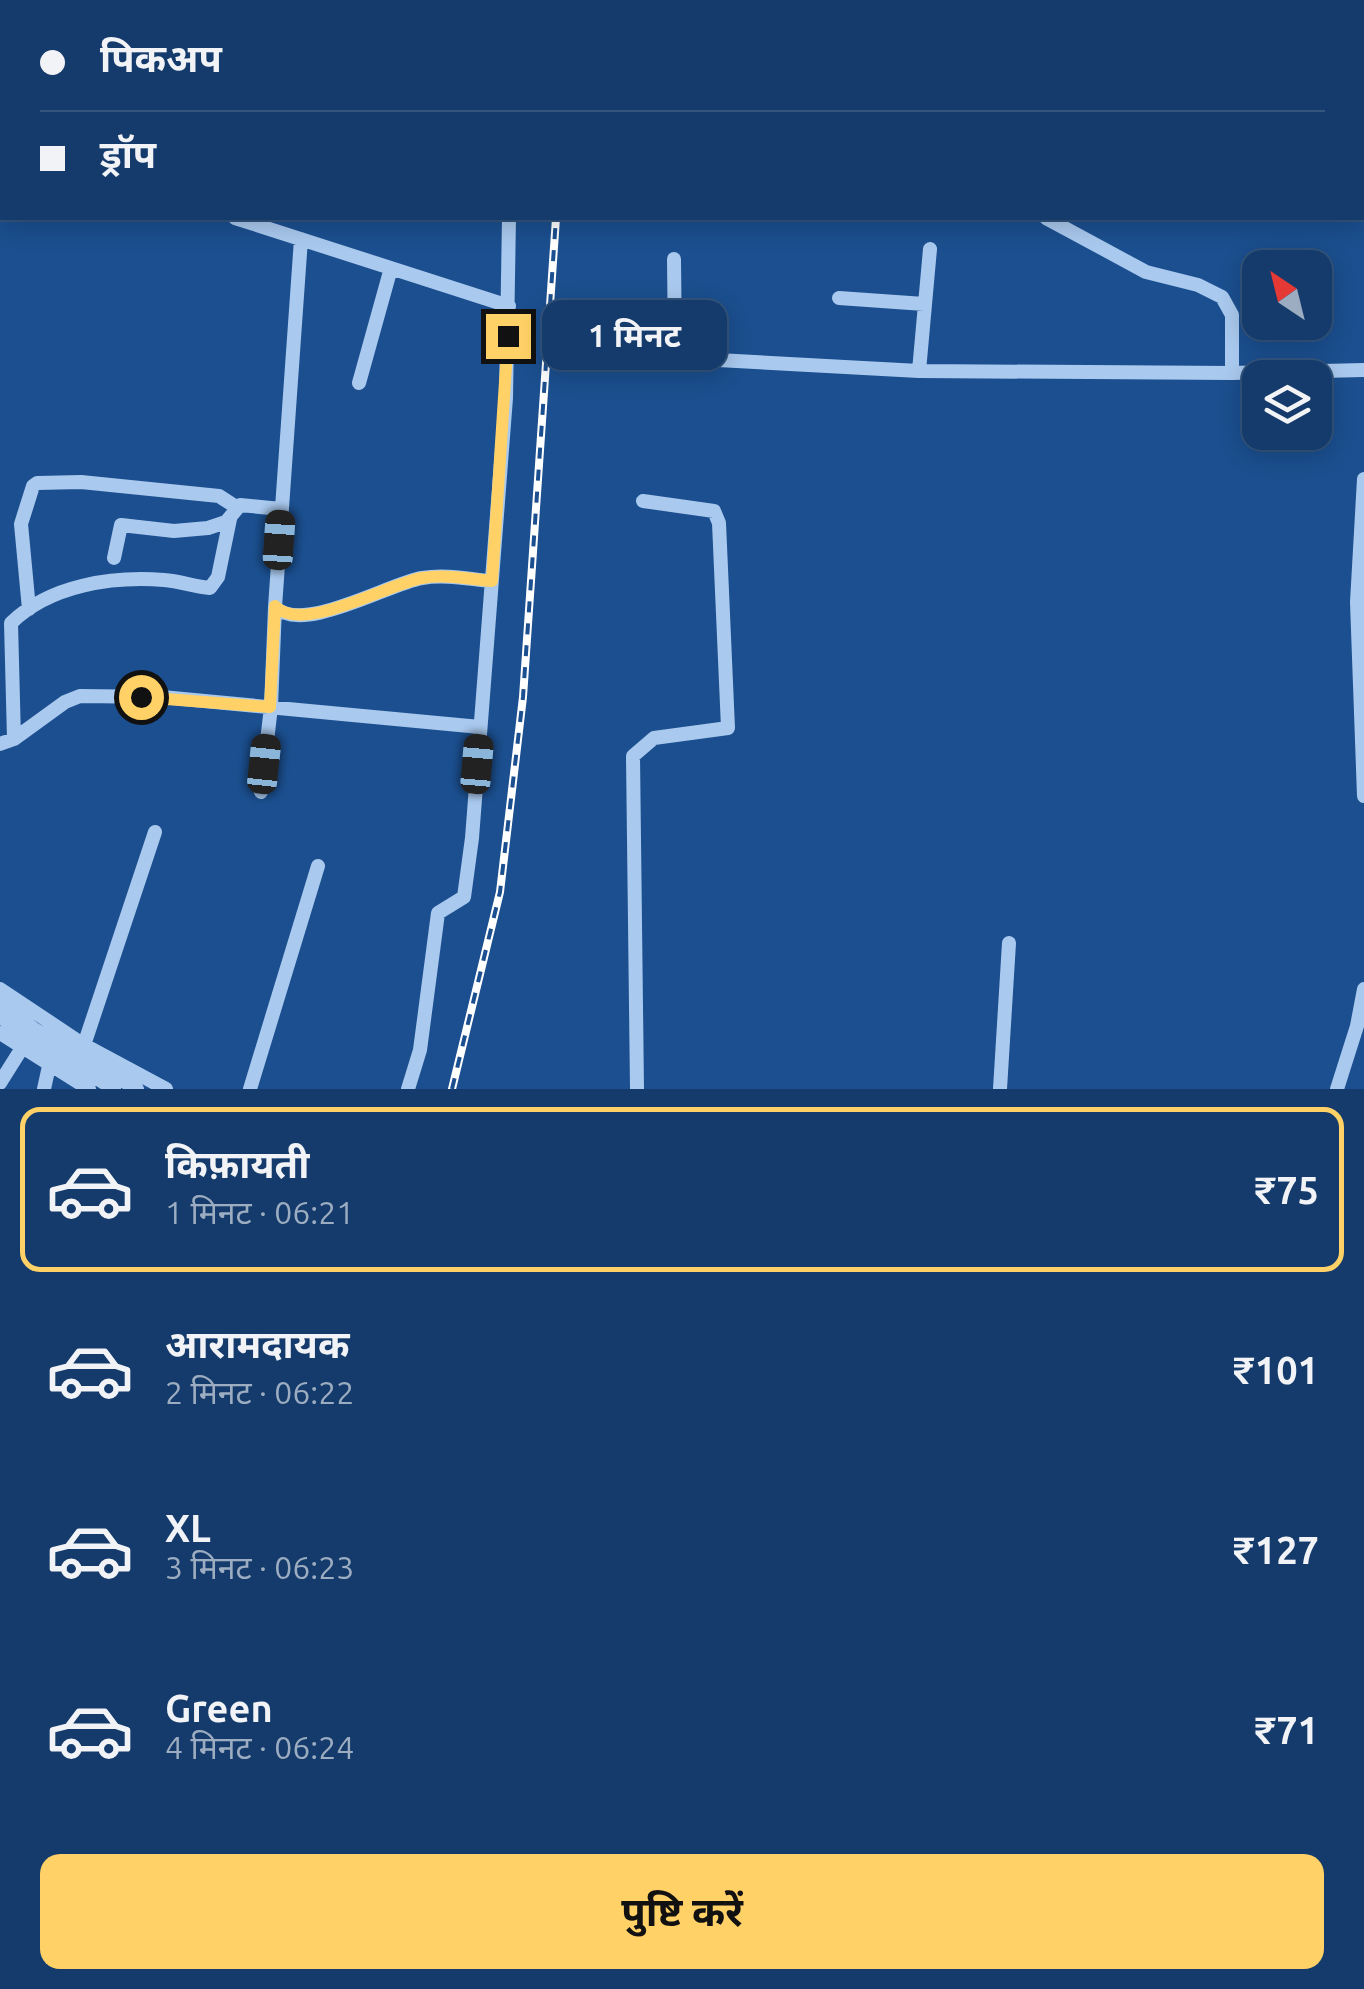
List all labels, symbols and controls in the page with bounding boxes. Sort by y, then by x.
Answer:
text: पिकअप [100,37,222,79]
text: ड्रॉप [100,133,156,175]
north arrow [1242,250,1332,340]
map controls [1242,250,1332,450]
callout: 1 मिनट [543,301,728,371]
route end [486,314,531,359]
text: 1 मिनट [588,317,681,353]
button: layers [1242,360,1332,450]
car [262,509,296,571]
route start [119,675,164,720]
car [246,733,282,795]
car [459,733,495,795]
text: किफ़ायती [165,1143,309,1185]
icon: car [45,1145,135,1235]
text: ₹75 [1255,1169,1319,1211]
text: 1 मिनट · 06:21 [165,1194,354,1230]
text: आरामदायक [165,1323,349,1365]
icon: car [45,1325,135,1415]
text: ₹101 [1233,1349,1319,1391]
text: 2 मिनट · 06:22 [165,1374,354,1410]
icon: car [45,1505,135,1595]
text: XL [165,1507,211,1549]
text: ₹127 [1233,1529,1319,1571]
text: 3 मिनट · 06:23 [165,1549,354,1585]
icon: car [45,1685,135,1775]
text: Green [165,1687,273,1729]
text: ₹71 [1255,1709,1319,1751]
text: 4 मिनट · 06:24 [165,1729,354,1765]
button: पुष्टि करें [40,1854,1324,1969]

